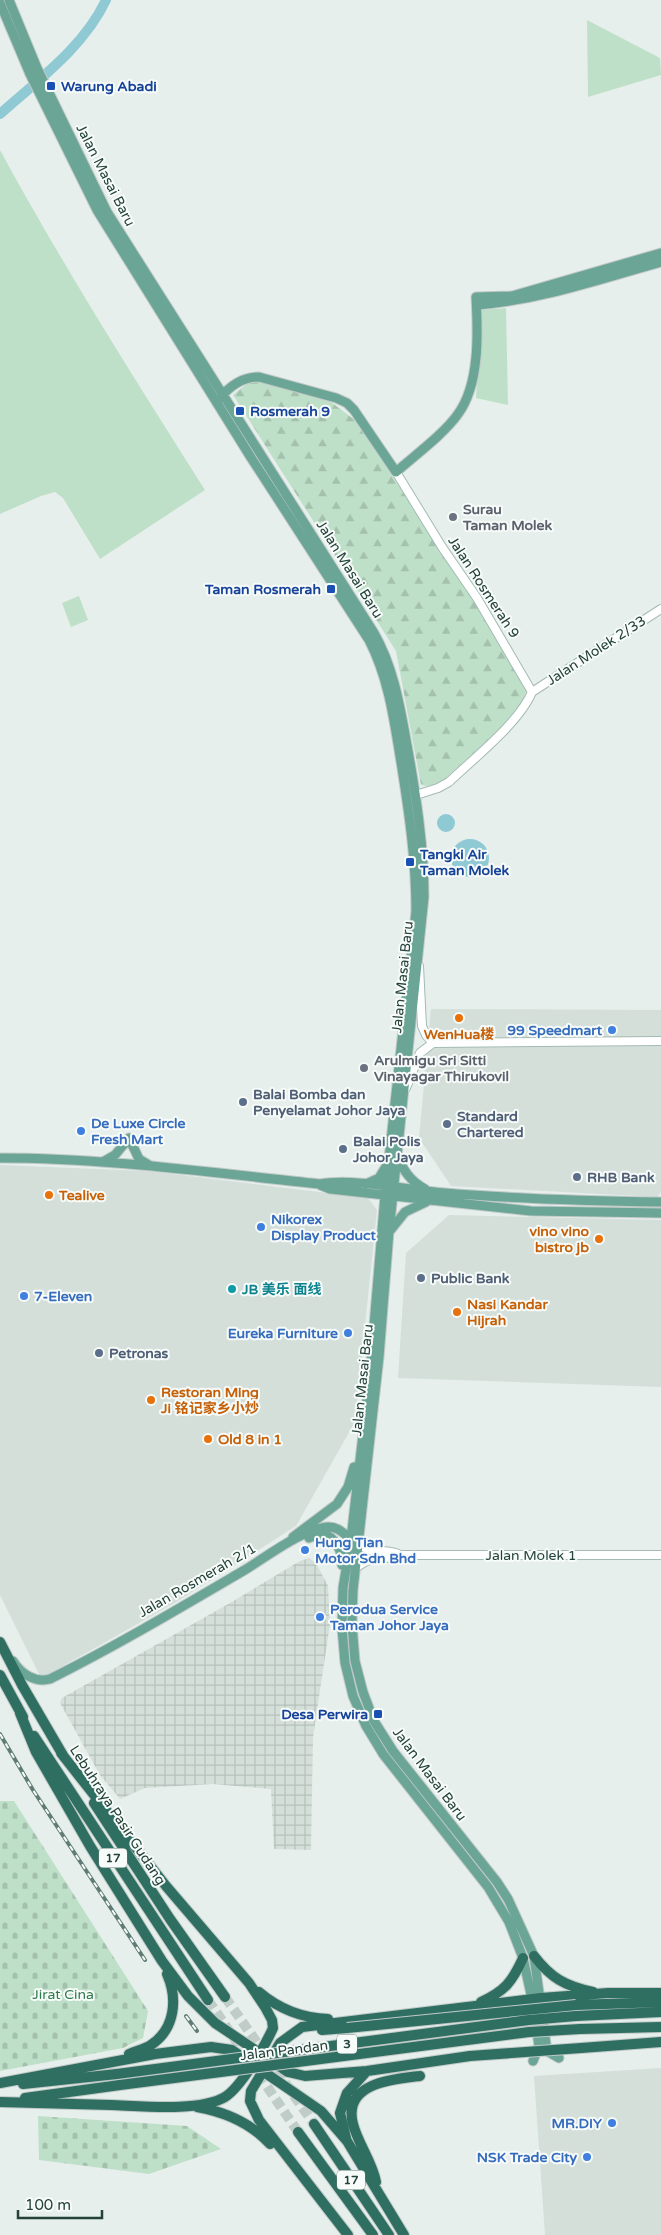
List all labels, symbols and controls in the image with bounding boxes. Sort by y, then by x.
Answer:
place label: Warung Abadi [61,78,157,95]
marker: Warung Abadi [45,80,57,92]
street label: Jalan Masai Baru [72,121,139,229]
place label: Rosmerah 9 [250,403,330,420]
marker: Rosmerah 9 [234,405,246,417]
place label: Surau Taman Molek [462,501,552,534]
marker: Surau Taman Molek [447,511,459,523]
street label: Jalan Masai Baru [313,517,387,621]
street label: Jalan Rosmerah 9 [444,533,523,641]
place label: Taman Rosmerah [204,581,321,598]
marker: Taman Rosmerah [325,583,337,595]
street label: Jalan Molek 2/33 [543,612,649,689]
place label: Tangki Air Taman Molek [419,846,509,879]
marker: Tangki Air Taman Molek [404,856,416,868]
street label: Jalan Masai Baru [388,920,417,1034]
marker: WenHua楼 [453,1012,465,1024]
place label: 99 Speedmart [507,1022,603,1039]
marker: 99 Speedmart [606,1024,618,1036]
place label: WenHua楼 [424,1026,494,1043]
place label: Arulmigu Sri Sitti Vinayagar Thirukovil [374,1052,509,1085]
marker: Arulmigu Sri Sitti Vinayagar Thirukovil [358,1062,370,1074]
place label: Balai Bomba dan Penyelamat Johor Jaya [253,1086,406,1119]
marker: Balai Bomba dan Penyelamat Johor Jaya [237,1096,249,1108]
place label: Standard Chartered [457,1108,524,1141]
place label: De Luxe Circle Fresh Mart [91,1115,185,1148]
marker: Standard Chartered [441,1118,453,1130]
marker: De Luxe Circle Fresh Mart [75,1125,87,1137]
place label: Balai Polis Johor Jaya [352,1133,424,1166]
marker: Balai Polis Johor Jaya [337,1143,349,1155]
place label: RHB Bank [587,1169,655,1186]
marker: RHB Bank [571,1171,583,1183]
place label: Tealive [58,1187,105,1204]
marker: Tealive [43,1189,55,1201]
place label: Nikorex Display Product [271,1211,377,1244]
marker: Nikorex Display Product [255,1221,267,1233]
place label: vino vino bistro jb [529,1223,589,1256]
marker: vino vino bistro jb [593,1233,605,1245]
place label: Public Bank [431,1270,510,1287]
marker: Public Bank [415,1272,427,1284]
place label: JB 美乐 面线 [241,1281,322,1298]
marker: JB 美乐 面线 [226,1283,238,1295]
place label: 7-Eleven [34,1288,92,1305]
marker: 7-Eleven [18,1290,30,1302]
place label: Nasi Kandar Hijrah [467,1296,548,1329]
marker: Nasi Kandar Hijrah [451,1306,463,1318]
street label: Jalan Masai Baru [348,1323,377,1437]
place label: Eureka Furniture [228,1325,338,1342]
marker: Eureka Furniture [342,1327,354,1339]
place label: Petronas [109,1345,169,1362]
marker: Petronas [93,1347,105,1359]
place label: Restoran Ming Ji 铭记家乡小炒 [160,1384,259,1417]
marker: Restoran Ming Ji 铭记家乡小炒 [145,1394,157,1406]
place label: Old 8 in 1 [218,1431,282,1448]
marker: Old 8 in 1 [202,1433,214,1445]
place label: Hung Tian Motor Sdn Bhd [315,1534,416,1567]
street label: Jalan Rosmerah 2/1 [135,1540,259,1621]
marker: Hung Tian Motor Sdn Bhd [299,1544,311,1556]
street label: Jalan Molek 1 [485,1547,577,1564]
place label: Perodua Service Taman Johor Jaya [329,1601,449,1634]
marker: Perodua Service Taman Johor Jaya [314,1611,326,1623]
place label: Desa Perwira [281,1706,368,1723]
marker: Desa Perwira [372,1708,384,1720]
street label: Jalan Masai Baru [389,1724,470,1824]
street label: Lebuhraya Pasir Gudang [66,1742,169,1888]
road number: 17 [99,1849,127,1868]
park label: Jirat Cina [32,1986,94,2003]
road number: 3 [337,2035,357,2054]
street label: Jalan Pandan [239,2037,329,2064]
place label: MR.DIY [551,2115,602,2132]
marker: MR.DIY [606,2117,618,2129]
place label: NSK Trade City [477,2149,577,2166]
marker: NSK Trade City [581,2151,593,2163]
road number: 17 [337,2170,365,2190]
scale bar [18,2188,101,2220]
text: 100 m [25,2196,71,2214]

